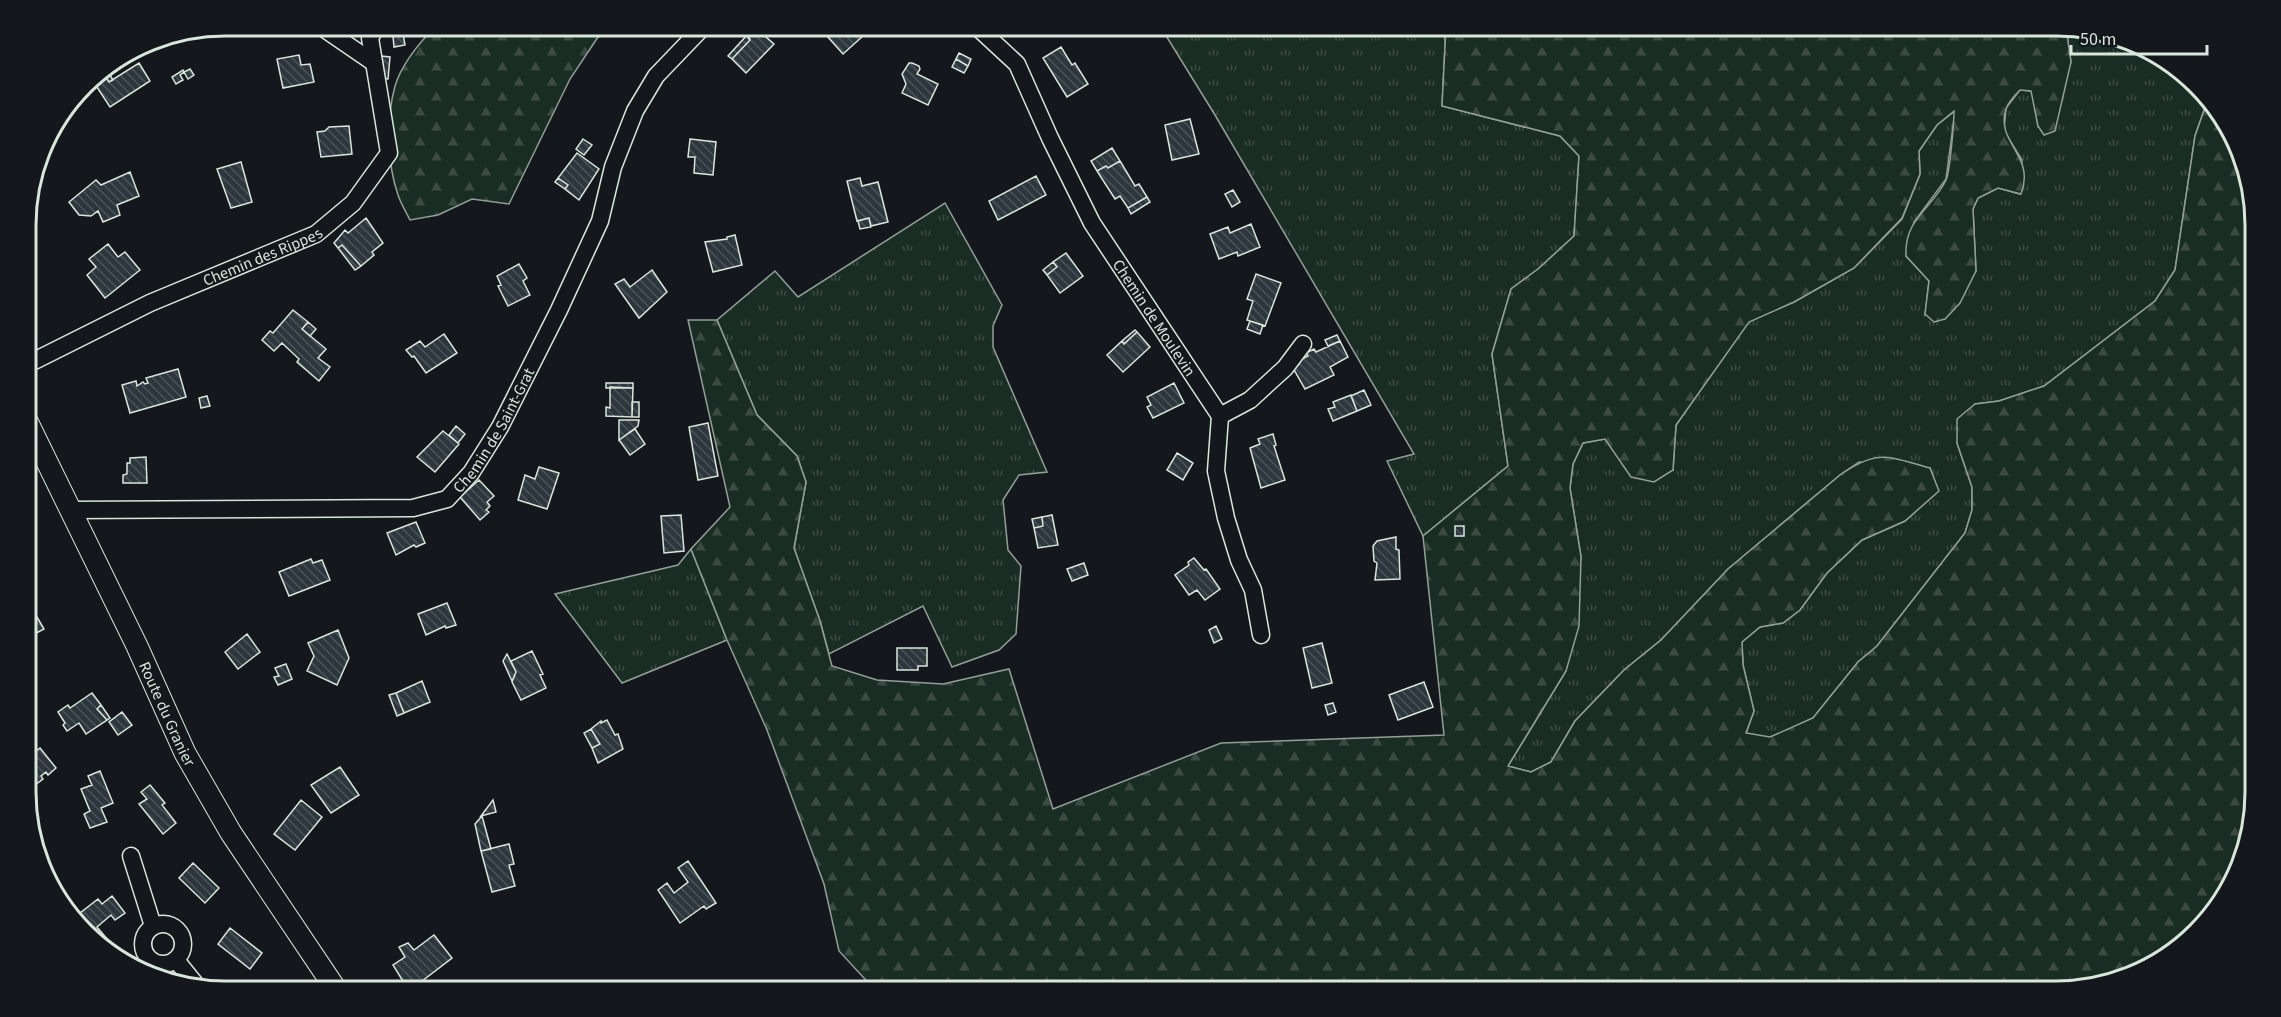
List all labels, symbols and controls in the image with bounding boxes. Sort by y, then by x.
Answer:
scale bar [2071,18,2208,56]
text: 50 m [2080,27,2116,52]
street label: Chemin des Rippes [199,223,328,292]
street label: Chemin de Moulevin [1107,255,1201,381]
street label: Chemin de Saint-Grat [448,364,540,498]
street label: Route du Granier [133,658,201,771]

